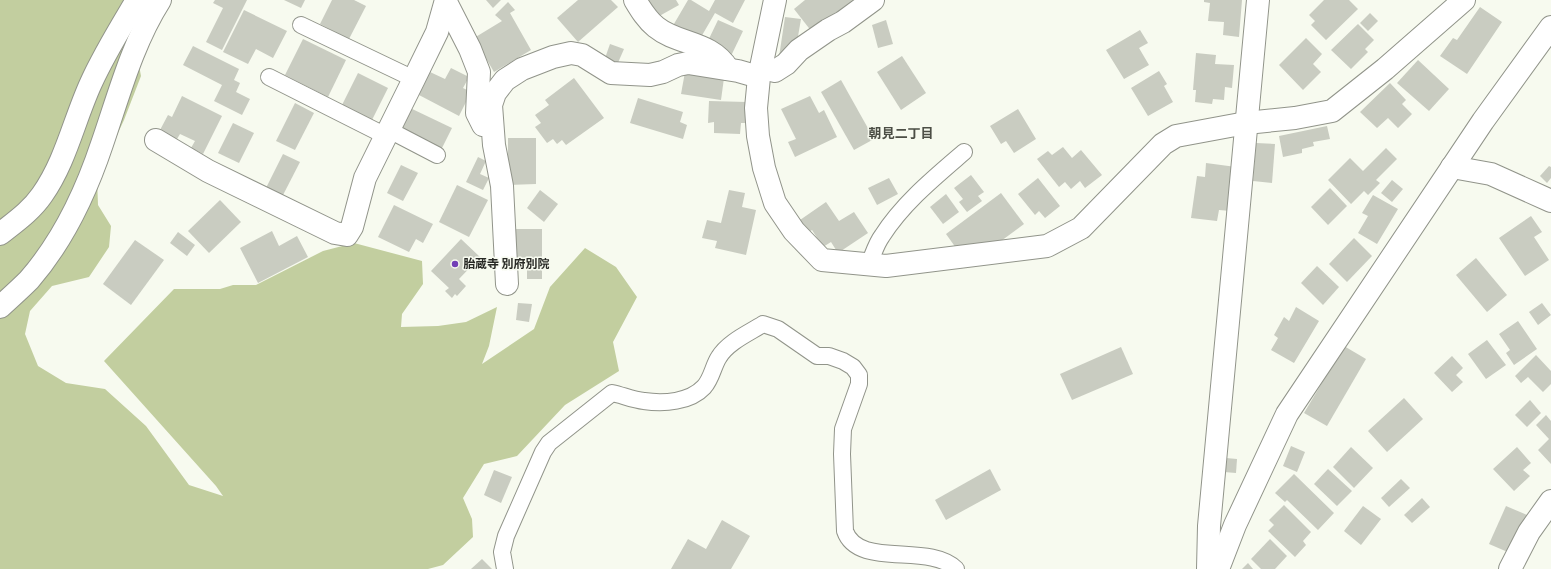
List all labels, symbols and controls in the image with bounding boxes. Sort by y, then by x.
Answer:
district label: 朝見二丁目 [868,124,934,143]
place label: 胎蔵寺 別府別院 [463,255,550,272]
marker: 胎蔵寺 別府別院 [450,259,460,269]

